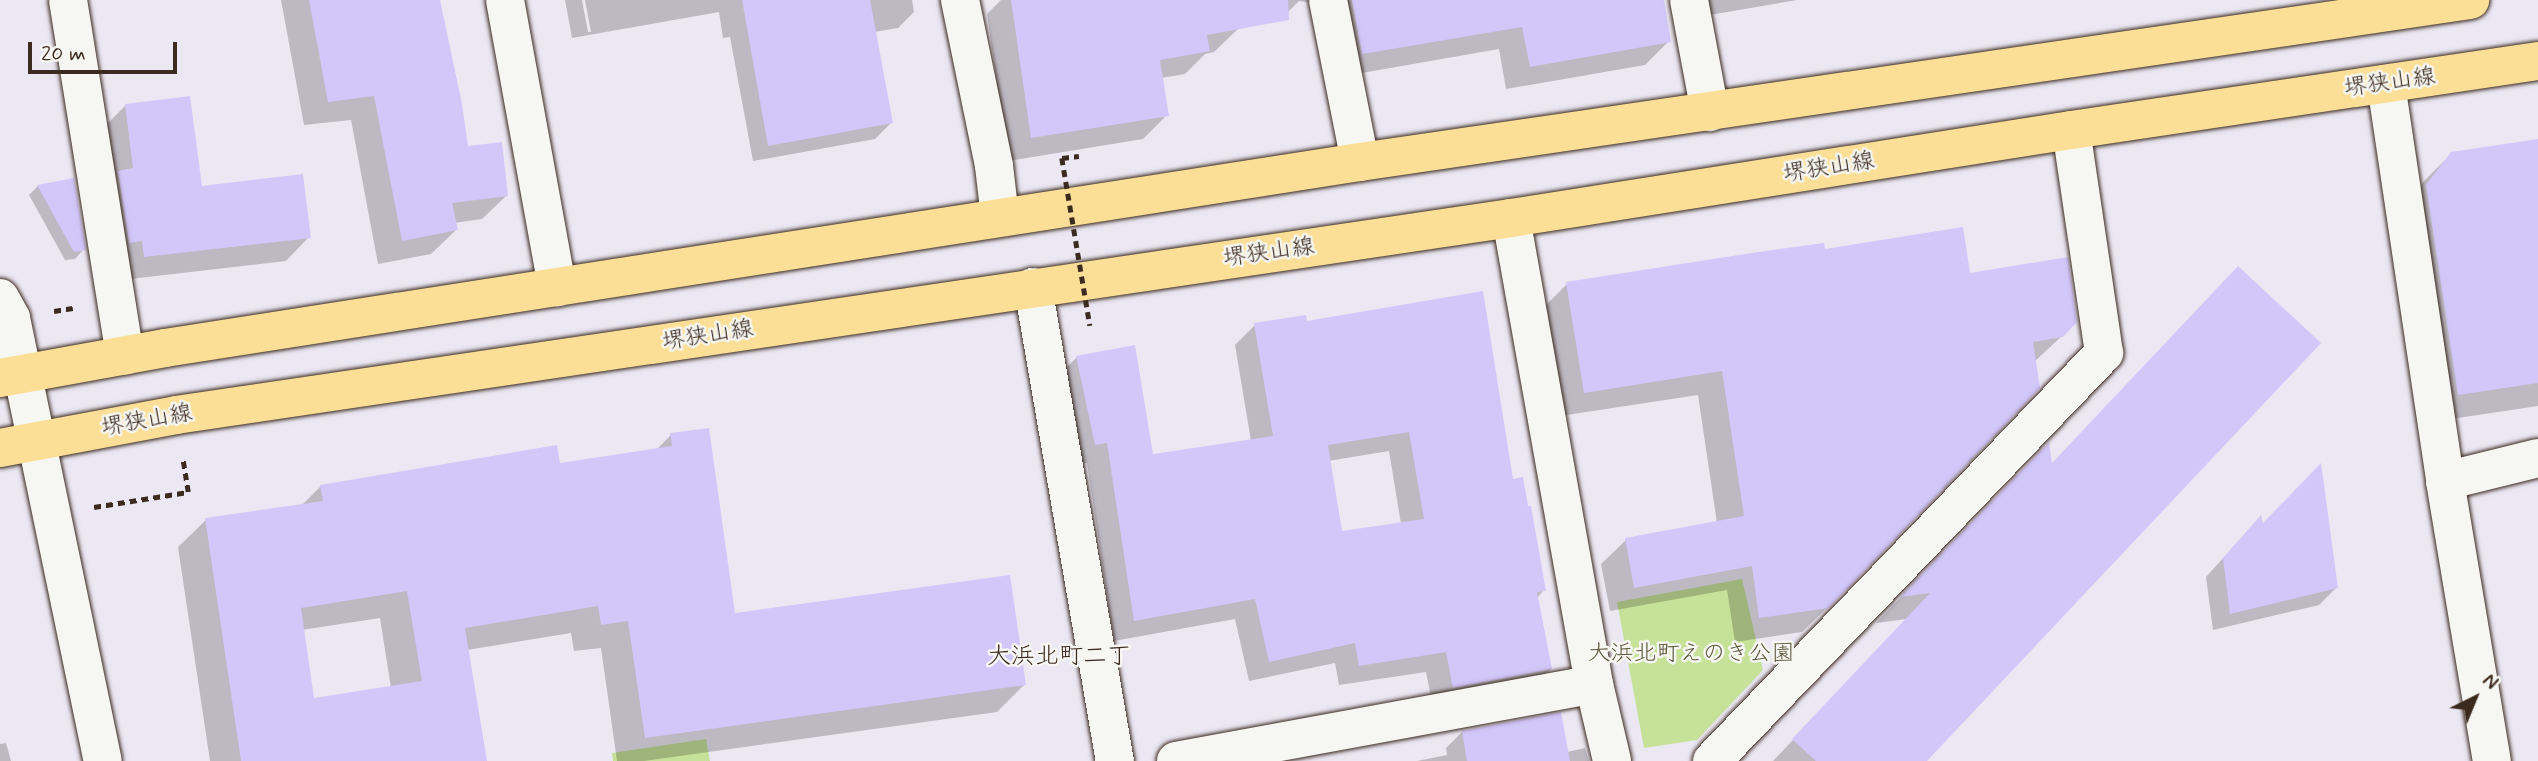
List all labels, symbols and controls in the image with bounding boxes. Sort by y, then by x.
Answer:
scale bar [32,28,180,72]
text: 20 m [41,40,86,68]
street label: 堺狭山線 [2343,63,2437,103]
street label: 堺狭山線 [1781,147,1877,189]
street label: 堺狭山線 [1222,233,1316,273]
street label: 堺狭山線 [660,315,756,357]
street label: 堺狭山線 [99,399,195,443]
park label: 大浜北町えのき公園 [1588,640,1794,668]
district label: 大浜北町二丁 [987,643,1131,671]
north arrow [2440,663,2510,733]
text: N [2477,669,2503,696]

